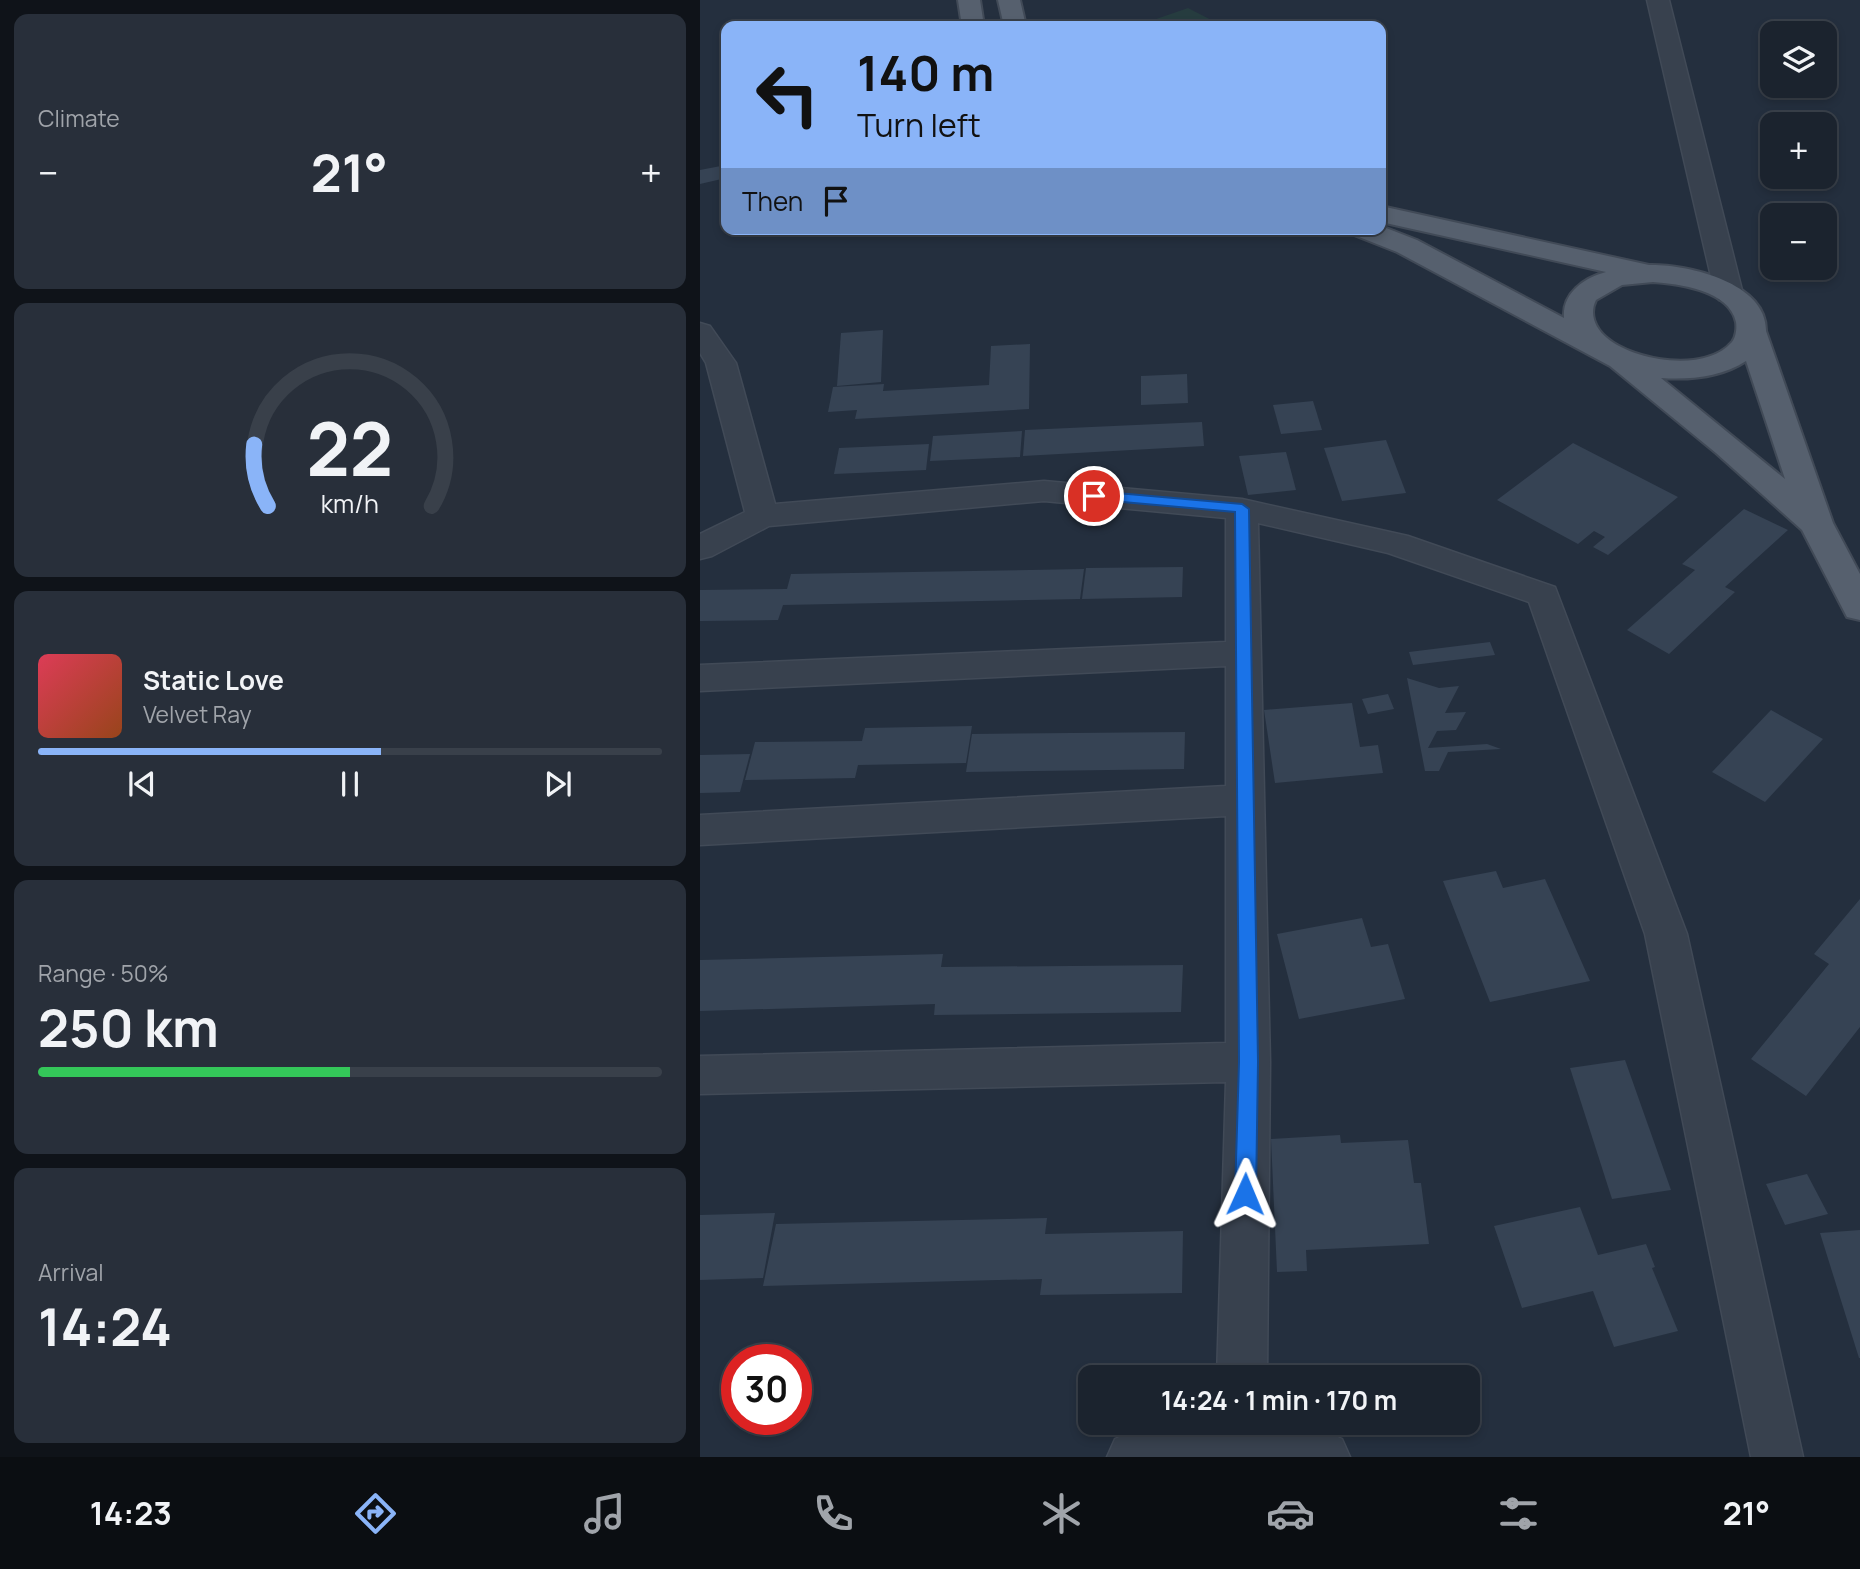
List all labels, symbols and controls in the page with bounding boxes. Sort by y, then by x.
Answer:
map controls [1760,21,1837,280]
button: layers [1760,21,1837,98]
text: 140 m [857,39,994,106]
icon: left [742,49,833,140]
text: Climate [38,102,120,134]
text: Turn left [857,103,981,147]
button: + [1760,112,1837,189]
text: 21° [311,137,388,208]
text: − [38,146,59,198]
text: + [640,146,662,198]
icon: arrive [817,182,855,220]
text: Then [742,183,803,219]
button: − [1760,203,1837,280]
text: 22 [307,398,393,498]
pin [1064,466,1124,526]
icon: arrive [1075,477,1113,515]
text: km/h [321,486,379,521]
text: Static Love [143,662,284,698]
text: Velvet Ray [143,698,252,730]
icon: previous [123,765,161,803]
icon: pause [331,765,369,803]
icon: next [539,765,577,803]
text: Range · 50% [38,957,168,989]
text: 250 km [38,992,219,1063]
position arrow [1208,1157,1282,1231]
text: Arrival [38,1256,104,1288]
text: 14:24 [38,1291,172,1362]
speed limit sign: 30 [721,1344,812,1435]
text: 14:24 · 1 min · 170 m [1161,1382,1397,1418]
icon: directions [351,1489,400,1538]
icon: music [580,1489,629,1538]
icon: phone [809,1489,858,1538]
icon: climate [1037,1489,1086,1538]
icon: car [1266,1489,1315,1538]
icon: filters [1494,1489,1543,1538]
text: 14:23 [90,1491,172,1535]
text: 21° [1723,1491,1770,1535]

